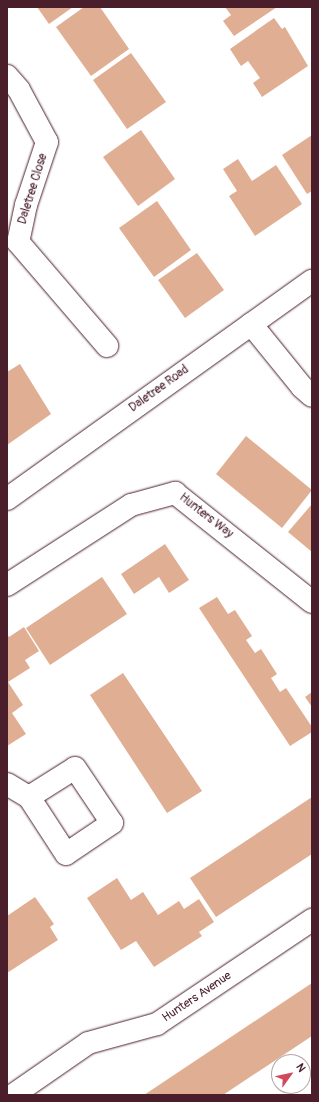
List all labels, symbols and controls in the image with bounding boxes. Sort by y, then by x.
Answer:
street label: Daletree Close [15,152,51,226]
street label: Daletree Road [126,363,192,415]
street label: Hunters Way [176,491,236,541]
street label: Hunters Avenue [160,969,234,1025]
north arrow [271,1054,311,1094]
text: N [293,1061,308,1074]

